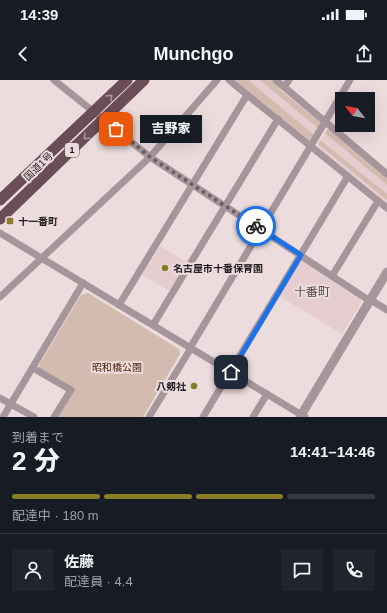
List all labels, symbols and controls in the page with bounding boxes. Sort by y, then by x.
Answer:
text: 14:39 [20,6,58,23]
icon: back [12,43,34,65]
icon: share [353,43,375,65]
text: Munchgo [154,44,233,64]
north arrow [335,92,375,132]
map controls [335,92,375,132]
one-way arrow [105,94,113,102]
pin [99,112,133,146]
callout: 吉野家 [140,115,202,143]
icon: bag [105,118,127,140]
text: 吉野家 [151,121,191,136]
one-way arrow [83,132,91,140]
road number: 1 [65,143,79,157]
street label: 国道1号 [22,150,55,183]
courier [236,206,276,246]
icon: bike [245,215,267,237]
marker: 十一番町 [5,216,15,226]
place label: 十一番町 [18,216,58,227]
marker: 名古屋市十番保育園 [160,263,170,273]
place label: 名古屋市十番保育園 [173,263,263,274]
district label: 十番町 [294,285,330,299]
pin [214,355,248,389]
icon: home [220,361,242,383]
park label: 昭和橋公園 [92,362,142,373]
place label: 八剱社 [156,381,187,392]
marker: 八剱社 [189,381,199,391]
text: 到着まで [12,430,64,445]
text: 14:41–14:46 [290,443,375,460]
text: 2 分 [12,446,60,476]
text: 配達中 · 180 m [12,508,99,523]
button: person [12,549,54,591]
button: chat [281,549,323,591]
button: phone [333,549,375,591]
text: 佐藤 [64,553,94,570]
text: 配達員 · 4.4 [64,574,133,589]

